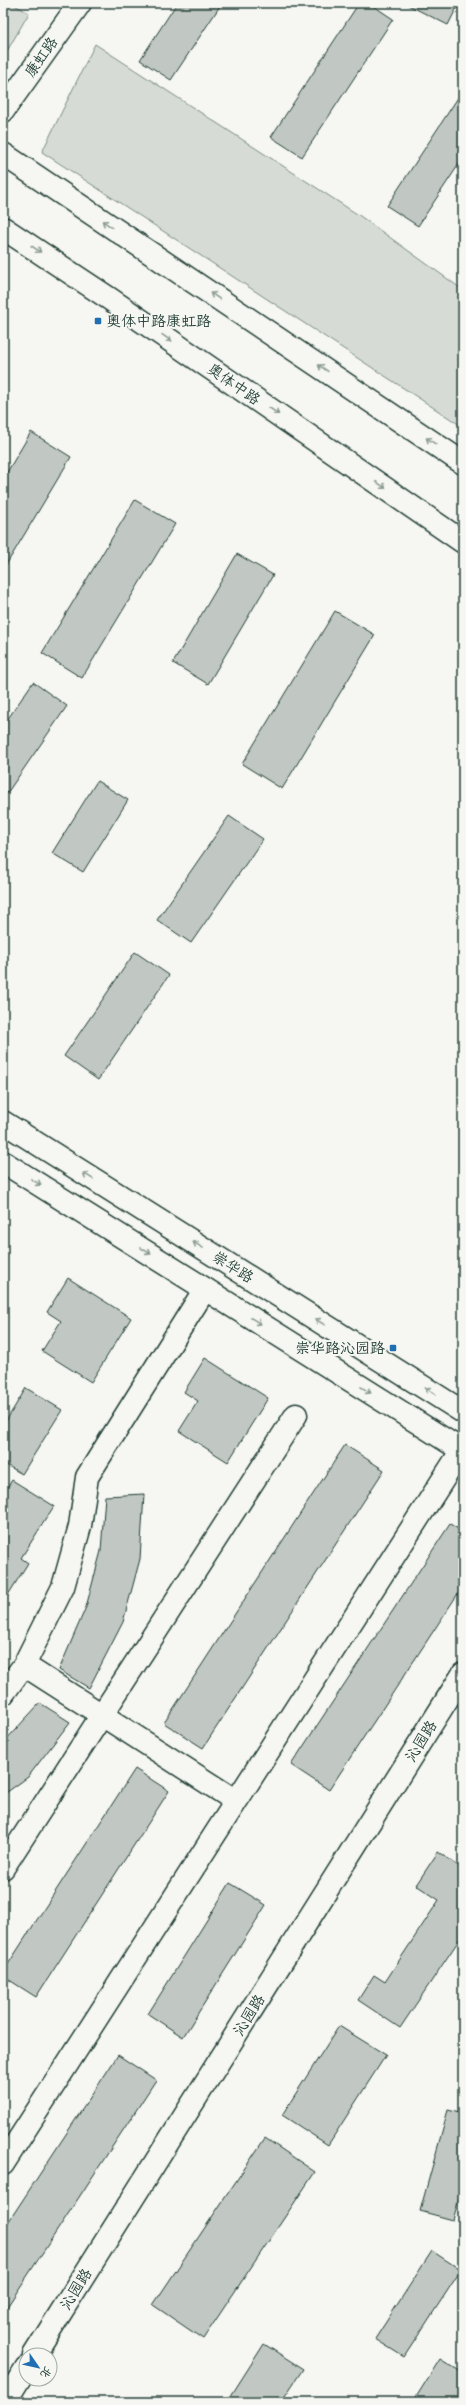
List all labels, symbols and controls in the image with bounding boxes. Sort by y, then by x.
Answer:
street label: 康虹路 [20,33,62,81]
one-way arrow [101,219,113,227]
one-way arrow [30,245,41,254]
one-way arrow [210,292,221,300]
place label: 奥体中路康虹路 [106,311,211,331]
marker: 奥体中路康虹路 [93,316,103,326]
one-way arrow [161,334,172,342]
street label: 奥体中路 [204,359,264,409]
one-way arrow [317,364,329,372]
one-way arrow [268,407,279,415]
one-way arrow [425,437,436,445]
one-way arrow [375,481,386,489]
one-way arrow [83,1172,94,1180]
one-way arrow [30,1179,42,1187]
one-way arrow [193,1241,204,1249]
street label: 崇华路 [209,1247,257,1287]
one-way arrow [140,1248,152,1256]
one-way arrow [250,1317,262,1325]
one-way arrow [314,1317,326,1325]
place label: 崇华路沁园路 [295,1338,385,1358]
marker: 崇华路沁园路 [388,1343,398,1353]
one-way arrow [360,1386,371,1394]
one-way arrow [425,1387,436,1395]
street label: 沁园路 [401,1717,441,1765]
street label: 沁园路 [229,1991,269,2039]
street label: 沁园路 [56,2265,96,2313]
north arrow [18,2347,58,2387]
text: 北 [37,2364,55,2381]

